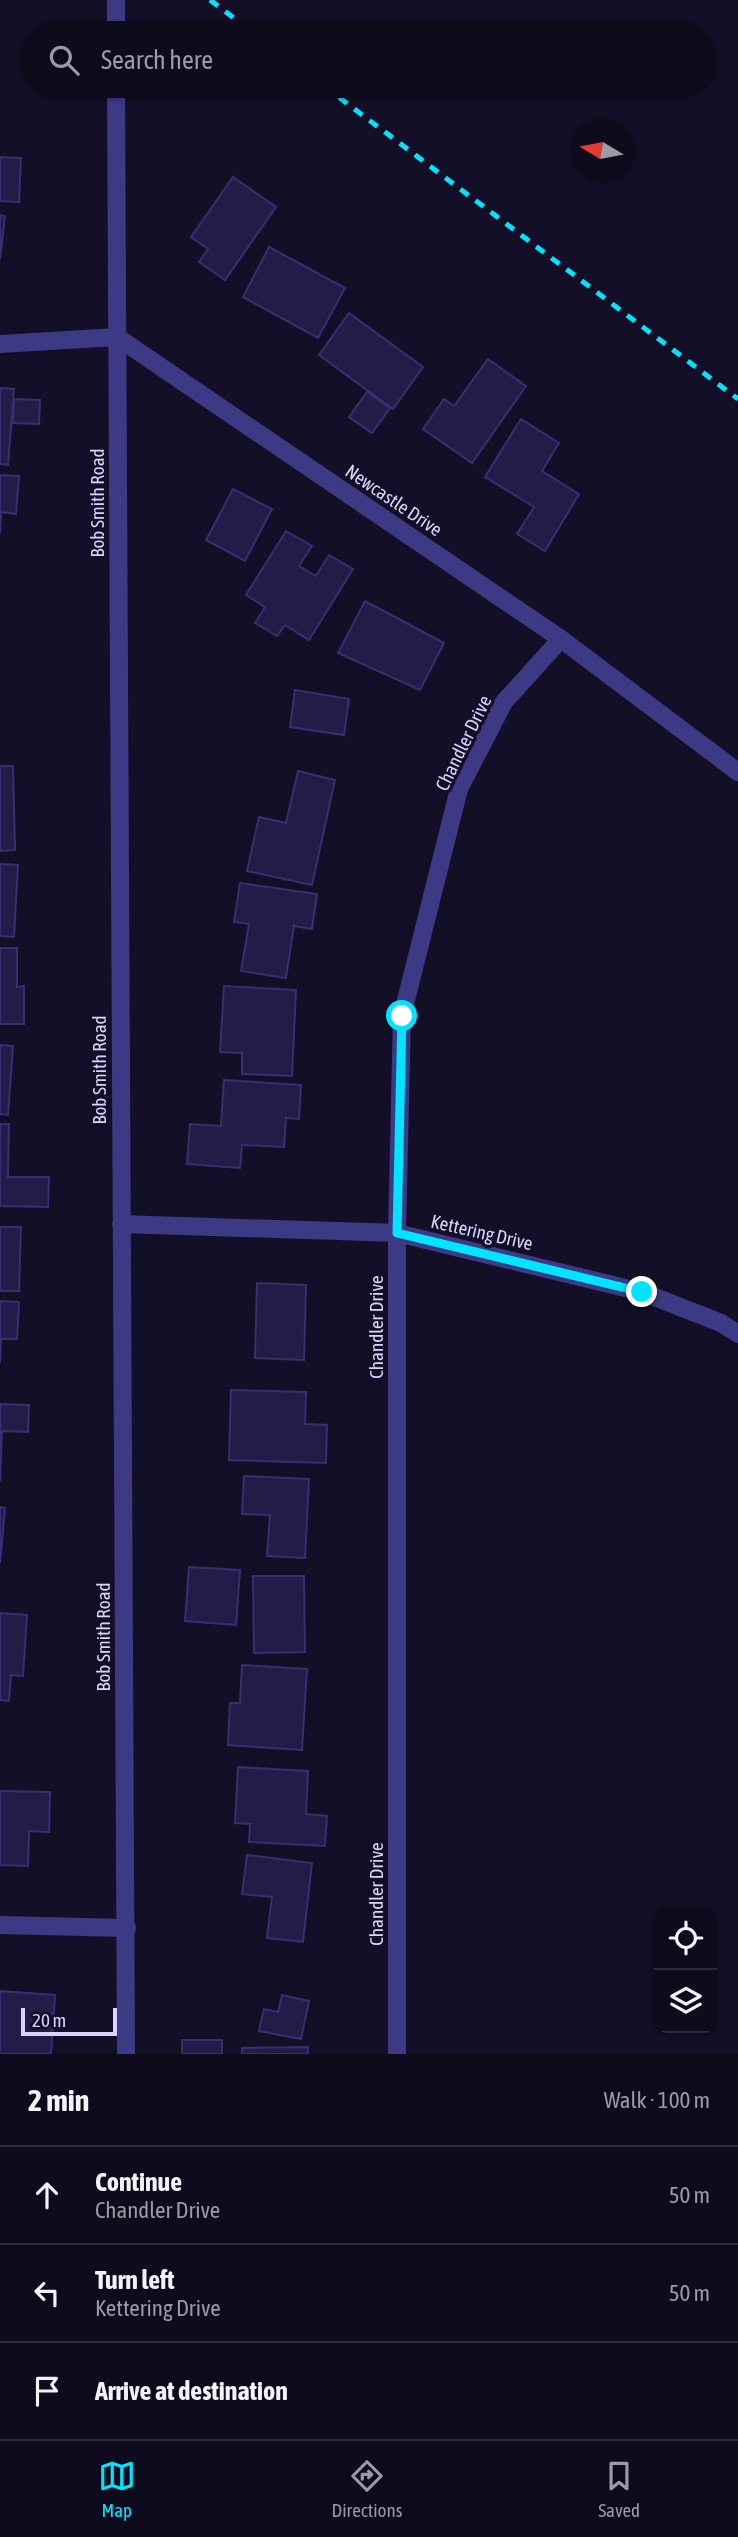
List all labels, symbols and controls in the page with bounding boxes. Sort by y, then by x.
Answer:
search box [21,21,717,98]
icon: search [45,41,83,79]
text: Search here [101,45,213,75]
north arrow [570,119,633,182]
street label: Bob Smith Road [86,448,108,558]
street label: Newcastle Drive [342,460,446,540]
street label: Chandler Drive [430,692,496,794]
route start [386,1000,417,1031]
street label: Bob Smith Road [88,1015,110,1125]
street label: Kettering Drive [429,1210,535,1254]
street label: Chandler Drive [365,1275,387,1379]
route end [626,1276,657,1307]
street label: Bob Smith Road [92,1582,114,1692]
street label: Chandler Drive [365,1842,387,1946]
map controls [654,1907,717,2033]
button: locate [654,1907,717,1970]
button: layers [654,1970,717,2033]
scale bar [21,2005,117,2037]
text: 20 m [32,2009,66,2031]
text: 2 min [28,2083,89,2117]
text: Walk · 100 m [604,2087,710,2113]
text: Continue [95,2167,182,2197]
icon: ahead [28,2176,66,2214]
text: 50 m [669,2182,710,2208]
text: Chandler Drive [95,2197,220,2223]
text: Turn left [95,2265,175,2295]
icon: left [28,2274,66,2312]
text: 50 m [669,2280,710,2306]
text: Kettering Drive [95,2295,221,2321]
icon: arrive [28,2372,66,2410]
text: Arrive at destination [95,2376,288,2406]
tab: Map [98,2457,136,2521]
tab: Directions [332,2457,402,2521]
tab: Saved [598,2457,640,2521]

